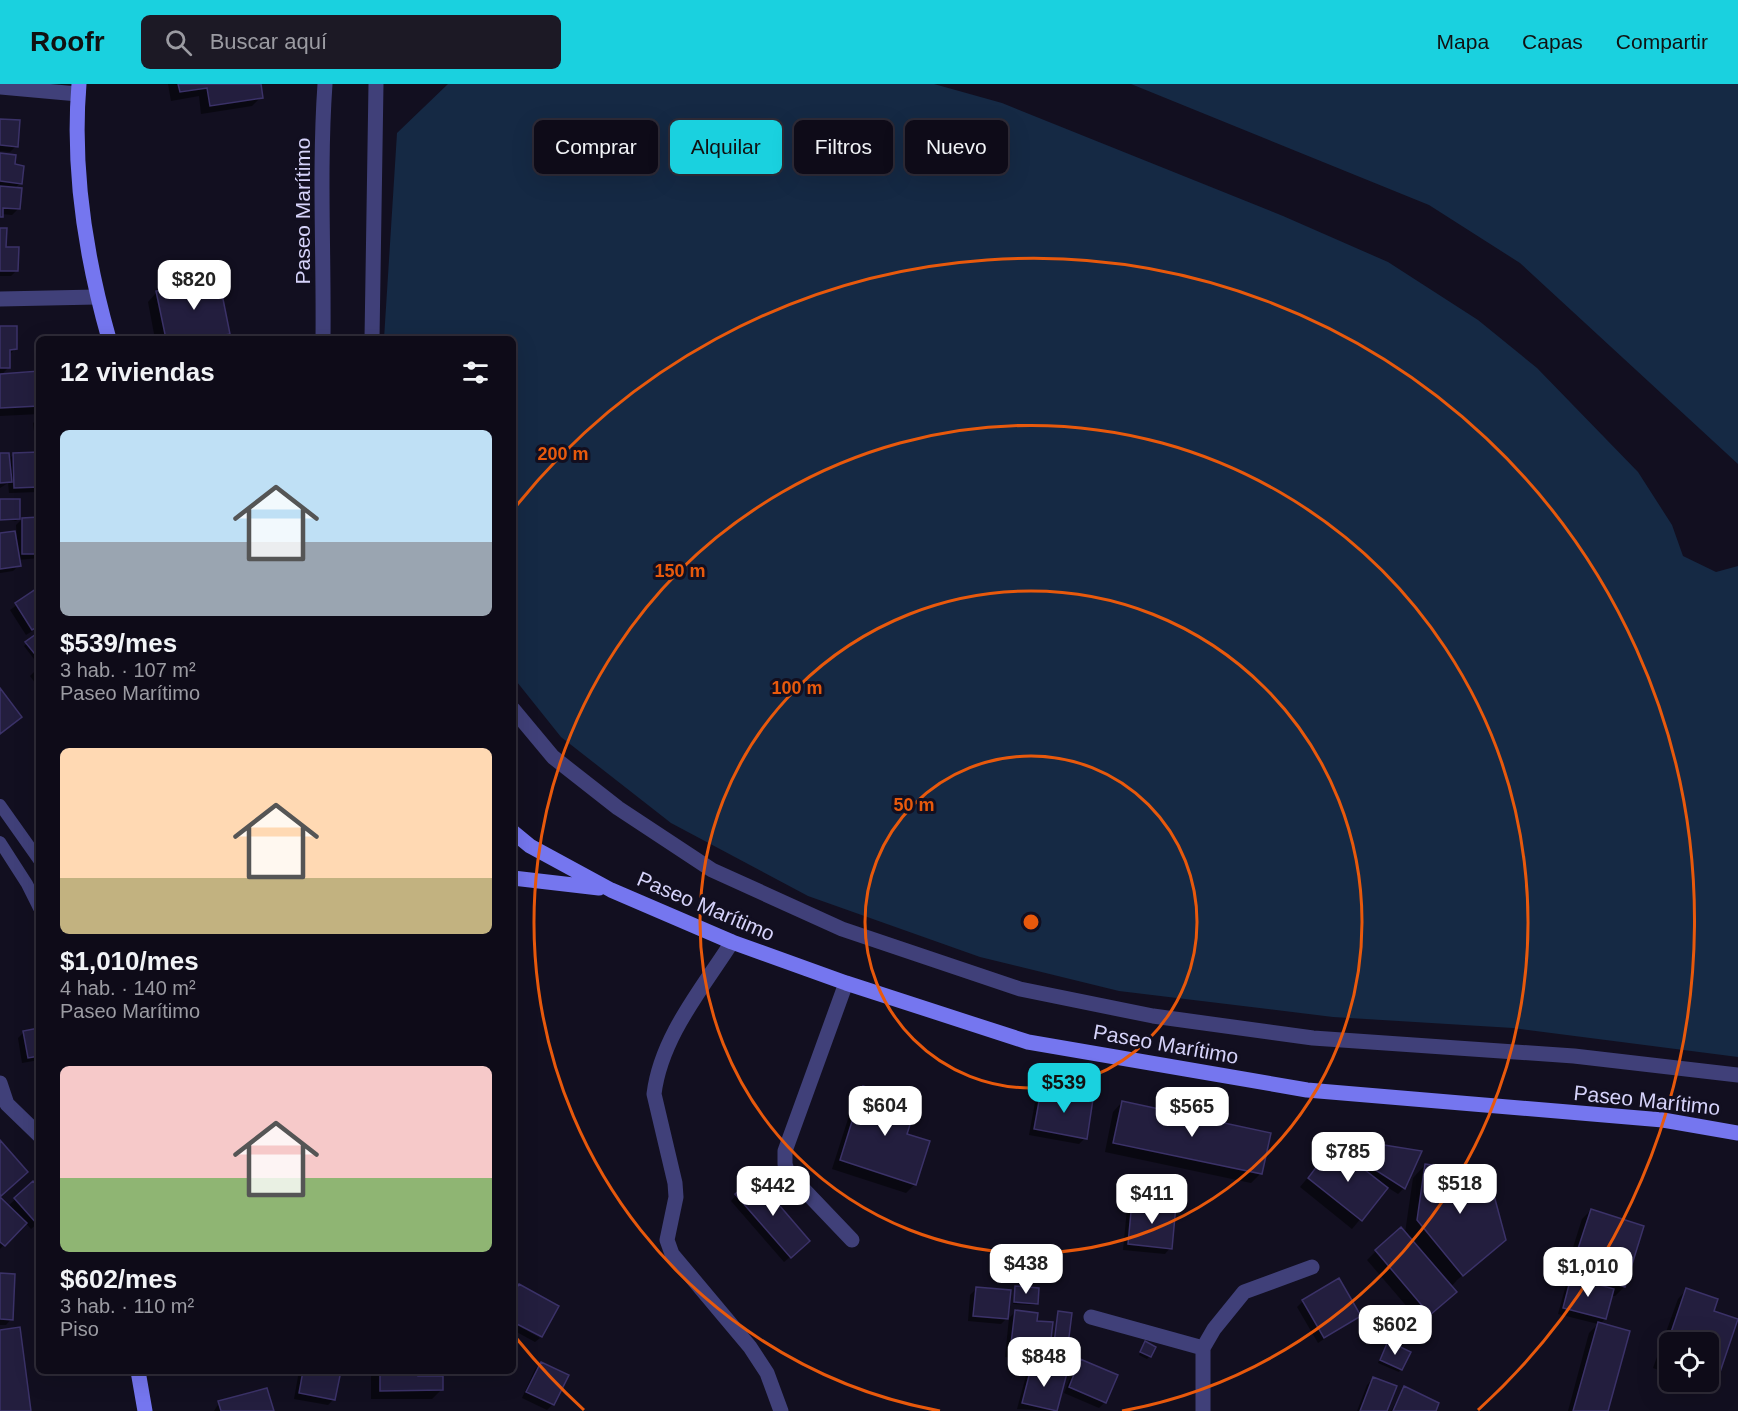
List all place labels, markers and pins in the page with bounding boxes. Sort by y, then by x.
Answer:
pin: $820 [158,260,230,311]
centre of rings [1021,912,1041,932]
pin: $539 [1028,1063,1100,1114]
pin: $604 [849,1086,921,1137]
pin: $565 [1156,1087,1228,1138]
pin: $785 [1312,1132,1384,1183]
pin: $518 [1424,1164,1496,1215]
pin: $442 [737,1166,809,1217]
pin: $411 [1116,1174,1188,1225]
pin: $438 [990,1244,1062,1295]
pin: $1,010 [1539,1247,1637,1298]
pin: $602 [1359,1305,1431,1356]
pin: $848 [1008,1337,1080,1388]

